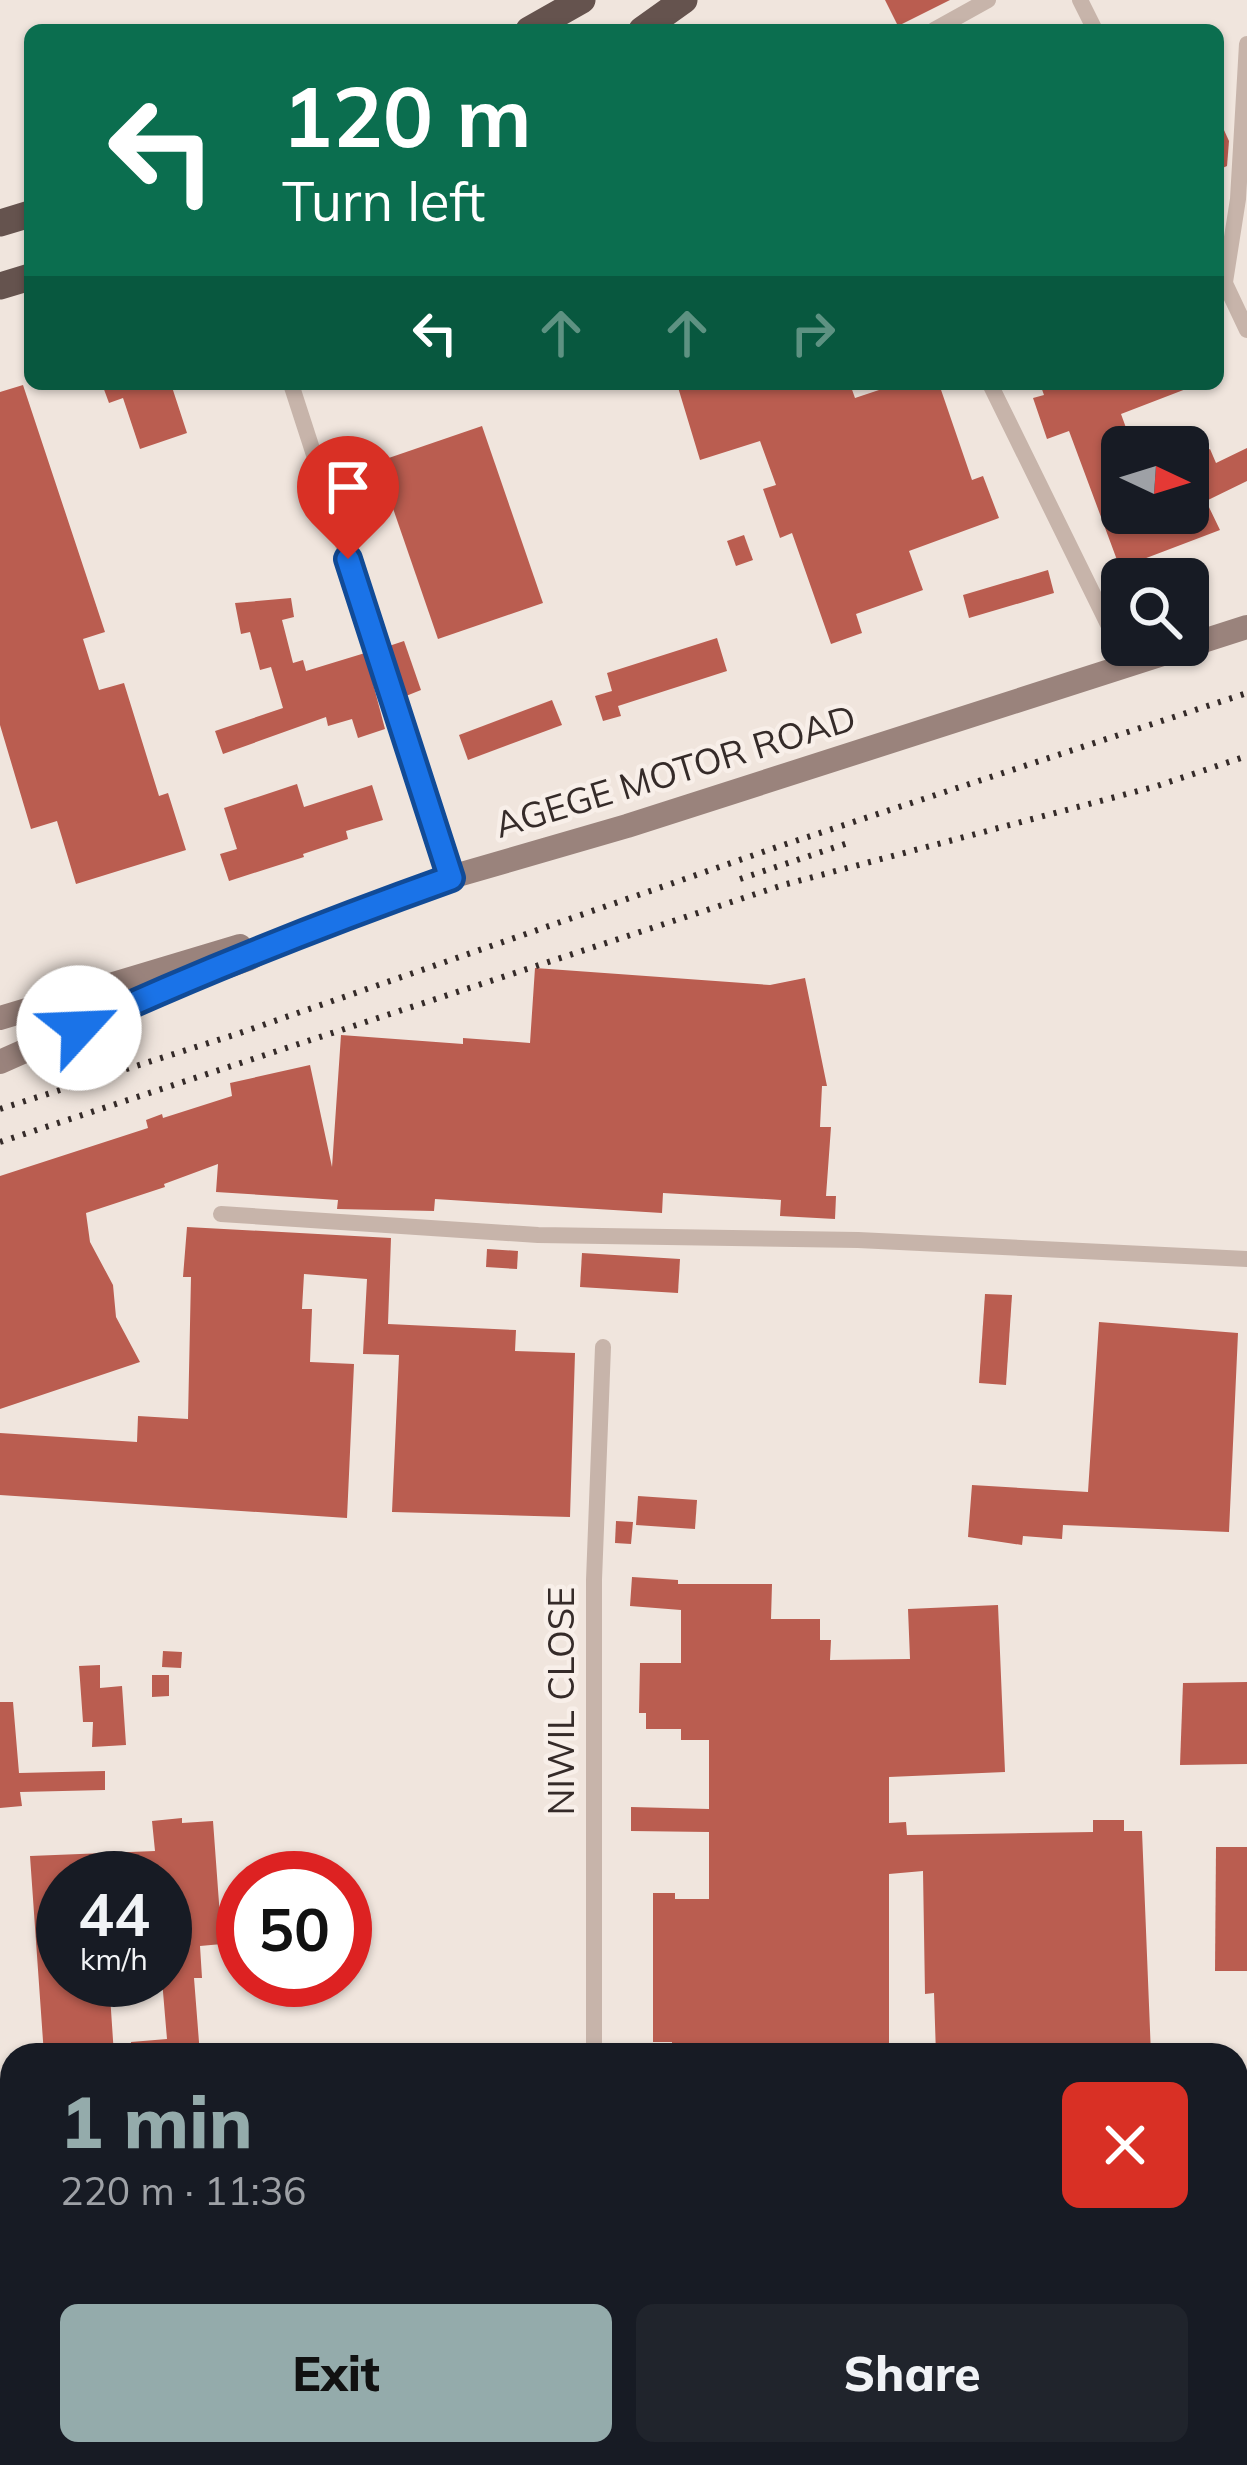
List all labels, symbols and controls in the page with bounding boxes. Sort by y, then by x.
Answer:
text: 120 m [282,63,532,168]
icon: left [84,72,240,228]
text: Turn left [282,167,485,235]
icon: left [402,300,468,366]
icon: ahead [528,300,594,366]
icon: ahead [654,300,720,366]
icon: right [780,300,846,366]
north arrow [1101,426,1209,534]
map controls [1101,426,1209,666]
pin [297,436,399,559]
icon: arrive [315,454,381,520]
button: search [1101,558,1209,666]
street label: AGEGE MOTOR ROAD [489,694,861,847]
position arrow [16,965,142,1091]
street label: NIWIL CLOSE [538,1587,583,1815]
speed limit sign: 50 [216,1851,372,2007]
text: 44 [78,1876,150,1951]
text: km/h [80,1940,148,1978]
text: 1 min [60,2076,253,2166]
button: close [1062,2082,1188,2208]
text: 220 m · 11:36 [60,2166,306,2215]
button: Exit [60,2304,612,2442]
button: Share [636,2304,1188,2442]

